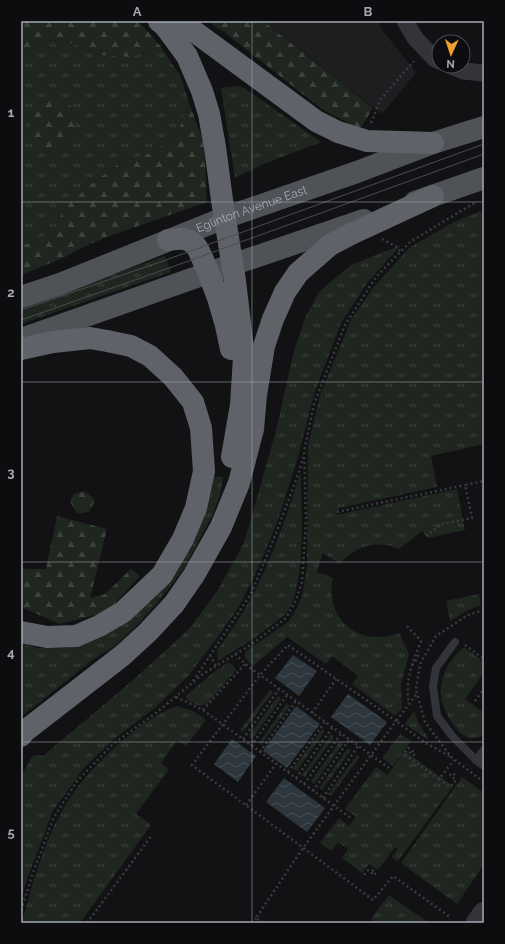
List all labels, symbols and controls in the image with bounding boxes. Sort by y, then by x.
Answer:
text: A [133,4,142,19]
text: B [364,4,373,19]
north arrow [431,34,471,74]
text: N [446,57,455,70]
text: 1 [8,105,15,120]
street label: Eglinton Avenue East [194,183,309,235]
text: 2 [7,285,15,300]
text: 3 [7,465,15,480]
text: 4 [7,645,15,660]
text: 5 [7,825,15,840]

